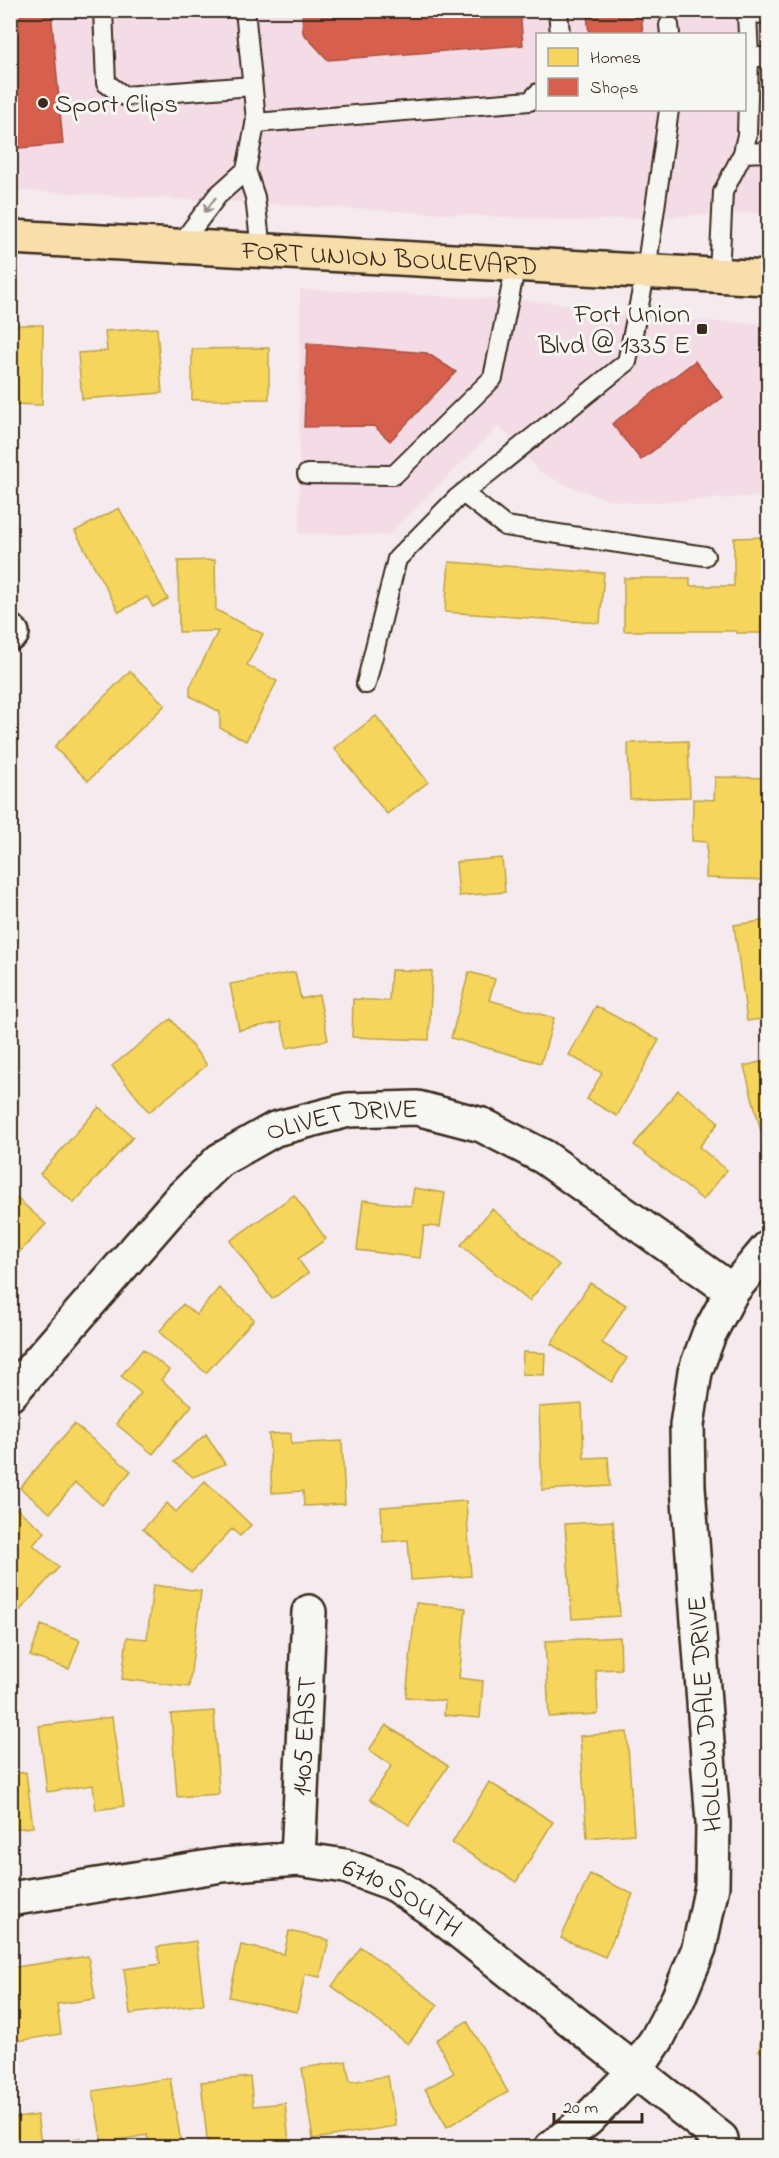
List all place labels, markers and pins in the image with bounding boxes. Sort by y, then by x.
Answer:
place label: Sport Clips [55,86,178,125]
marker: Sport Clips [36,96,50,110]
place label: Fort Union Blvd @ 1335 E [537,296,690,366]
marker: Fort Union Blvd @ 1335 E [695,322,709,336]

